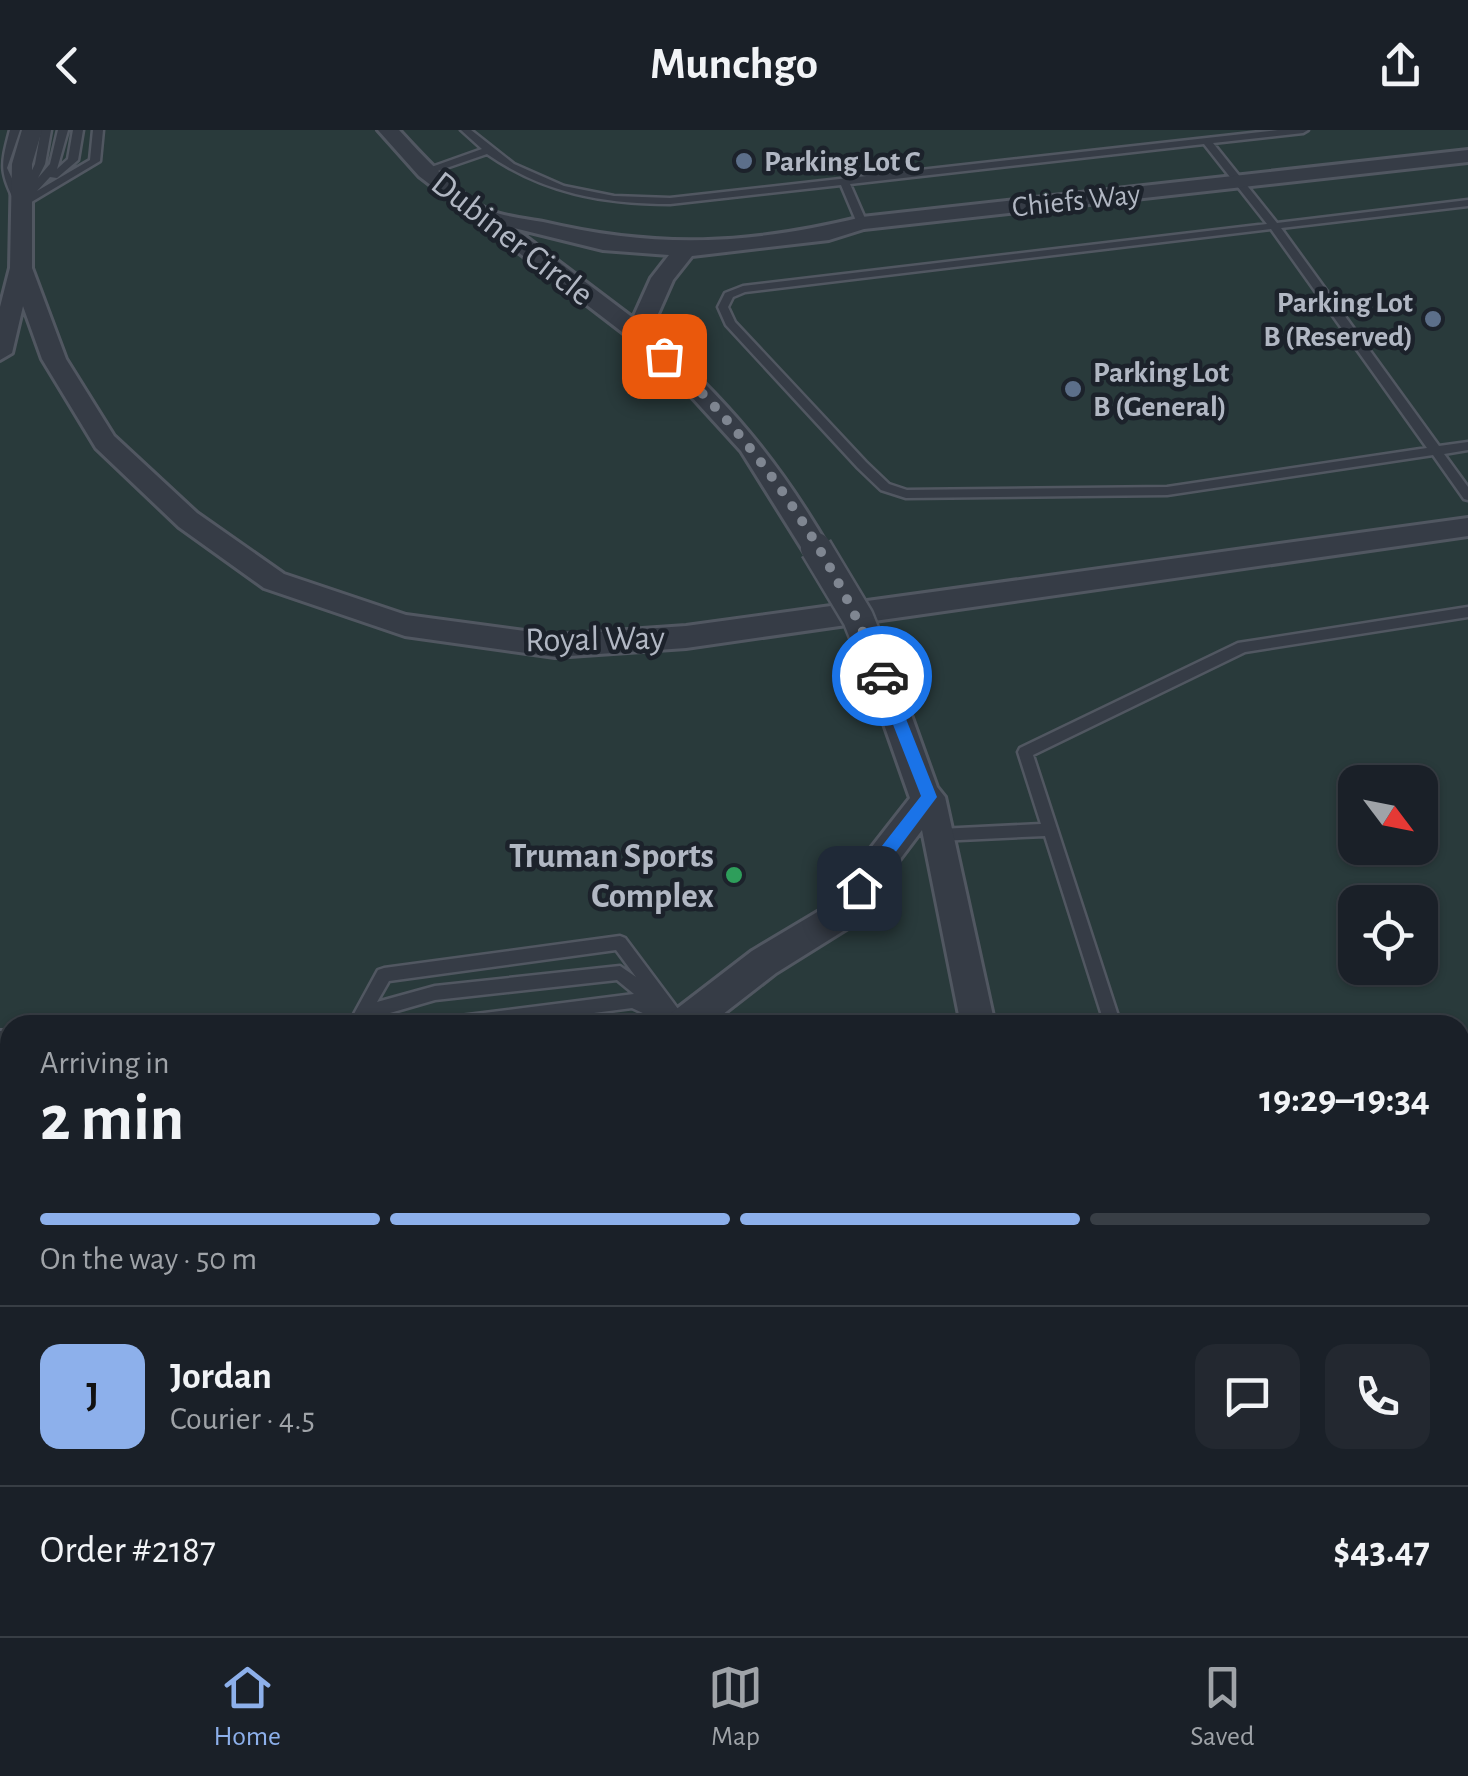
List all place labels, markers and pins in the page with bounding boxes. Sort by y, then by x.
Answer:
place label: Parking Lot C [764,147,921,177]
marker: Parking Lot C [733,150,755,172]
place label: Parking Lot B (Reserved) [1263,288,1413,352]
marker: Parking Lot B (Reserved) [1422,308,1444,330]
pin [622,314,707,399]
place label: Parking Lot B (General) [1093,358,1229,422]
marker: Parking Lot B (General) [1062,378,1084,400]
place label: Truman Sports Complex [509,839,714,914]
pin [817,846,902,931]
marker: Truman Sports Complex [723,864,745,886]

